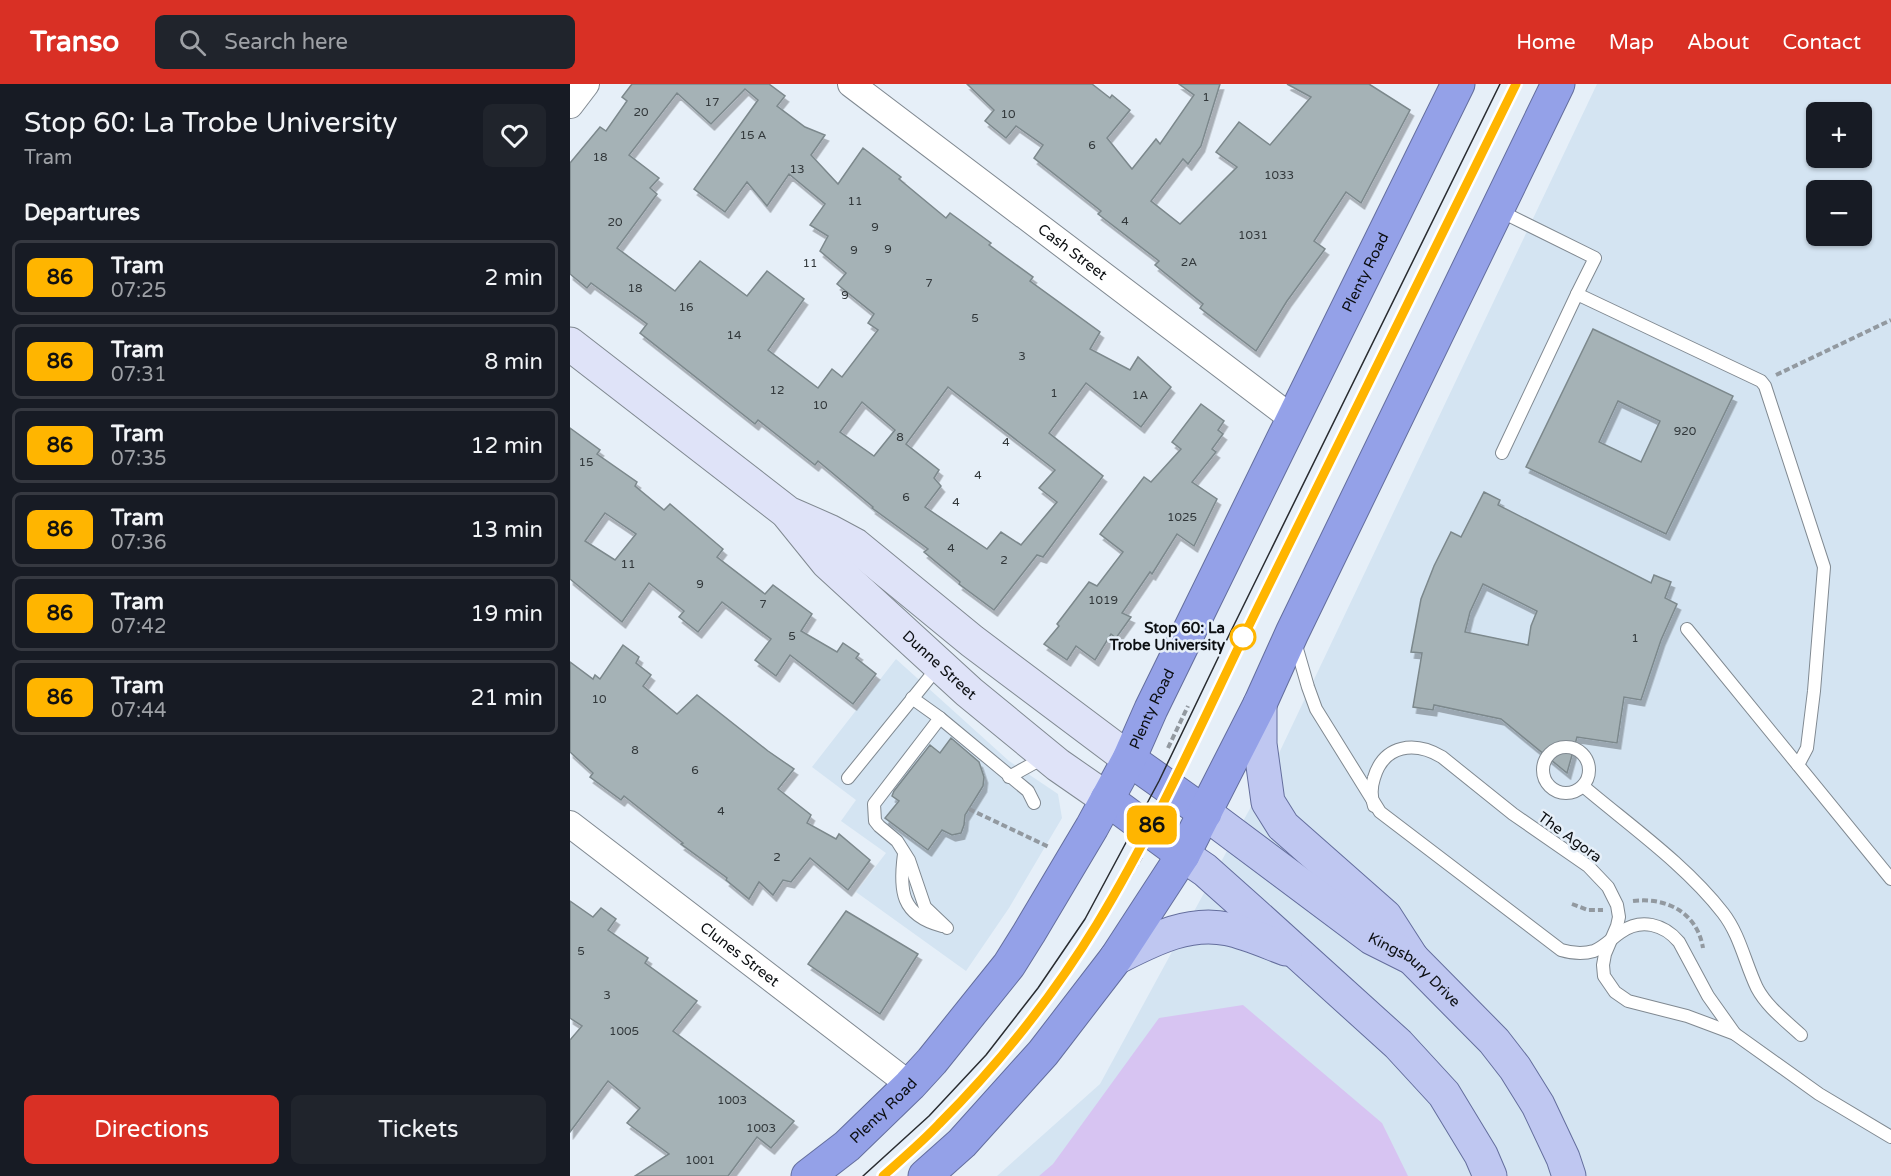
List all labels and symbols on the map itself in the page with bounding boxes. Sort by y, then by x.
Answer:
house number: 1 [1202,90,1210,104]
house number: 17 [704,95,720,109]
house number: 20 [633,105,649,119]
house number: 10 [1000,107,1016,121]
house number: 15 A [739,128,767,142]
house number: 6 [1088,138,1096,152]
house number: 18 [592,150,608,164]
house number: 13 [789,162,805,176]
house number: 1033 [1264,168,1294,182]
house number: 11 [847,194,863,208]
house number: 4 [1121,214,1129,228]
house number: 20 [607,215,623,229]
house number: 9 [871,220,879,234]
street label: Cash Street [1034,220,1111,284]
house number: 1031 [1238,228,1268,242]
street label: Plenty Road [1338,230,1392,315]
house number: 9 [884,242,892,256]
house number: 9 [850,243,858,257]
house number: 2A [1181,255,1197,269]
house number: 11 [802,256,818,270]
house number: 7 [925,276,933,290]
house number: 18 [627,281,643,295]
house number: 9 [841,288,849,302]
house number: 16 [678,300,694,314]
house number: 5 [971,311,979,325]
house number: 14 [726,328,742,342]
house number: 3 [1018,349,1026,363]
house number: 12 [769,383,785,397]
house number: 1 [1050,386,1058,400]
house number: 1A [1132,388,1148,402]
house number: 10 [812,398,828,412]
house number: 920 [1674,424,1697,438]
house number: 8 [896,430,904,444]
house number: 4 [1002,435,1010,449]
house number: 15 [578,455,594,469]
house number: 4 [974,468,982,482]
house number: 6 [902,490,910,504]
house number: 4 [952,495,960,509]
house number: 1025 [1167,510,1197,524]
house number: 4 [947,541,955,555]
house number: 2 [1000,553,1008,567]
house number: 11 [620,557,636,571]
house number: 9 [696,577,704,591]
house number: 1019 [1088,593,1118,607]
house number: 7 [759,597,767,611]
place label: Stop 60: La Trobe University [1109,619,1225,655]
marker: Stop 60: La Trobe University [1230,624,1256,650]
street label: Dunne Street [899,627,980,704]
house number: 5 [788,629,796,643]
house number: 1 [1631,631,1639,645]
street label: Plenty Road [1125,666,1178,752]
house number: 10 [591,692,607,706]
house number: 8 [631,743,639,757]
house number: 6 [691,763,699,777]
house number: 4 [717,804,725,818]
line badge: 86 [1125,806,1179,844]
street label: The Agora [1535,808,1605,866]
house number: 2 [773,850,781,864]
street label: Clunes Street [697,918,783,991]
street label: Kingsbury Drive [1365,929,1464,1011]
house number: 5 [577,944,585,958]
house number: 3 [603,988,611,1002]
house number: 1005 [609,1024,639,1038]
street label: Plenty Road [846,1074,921,1147]
house number: 1003 [717,1093,747,1107]
house number: 1003 [746,1121,776,1135]
house number: 1001 [685,1153,715,1167]

